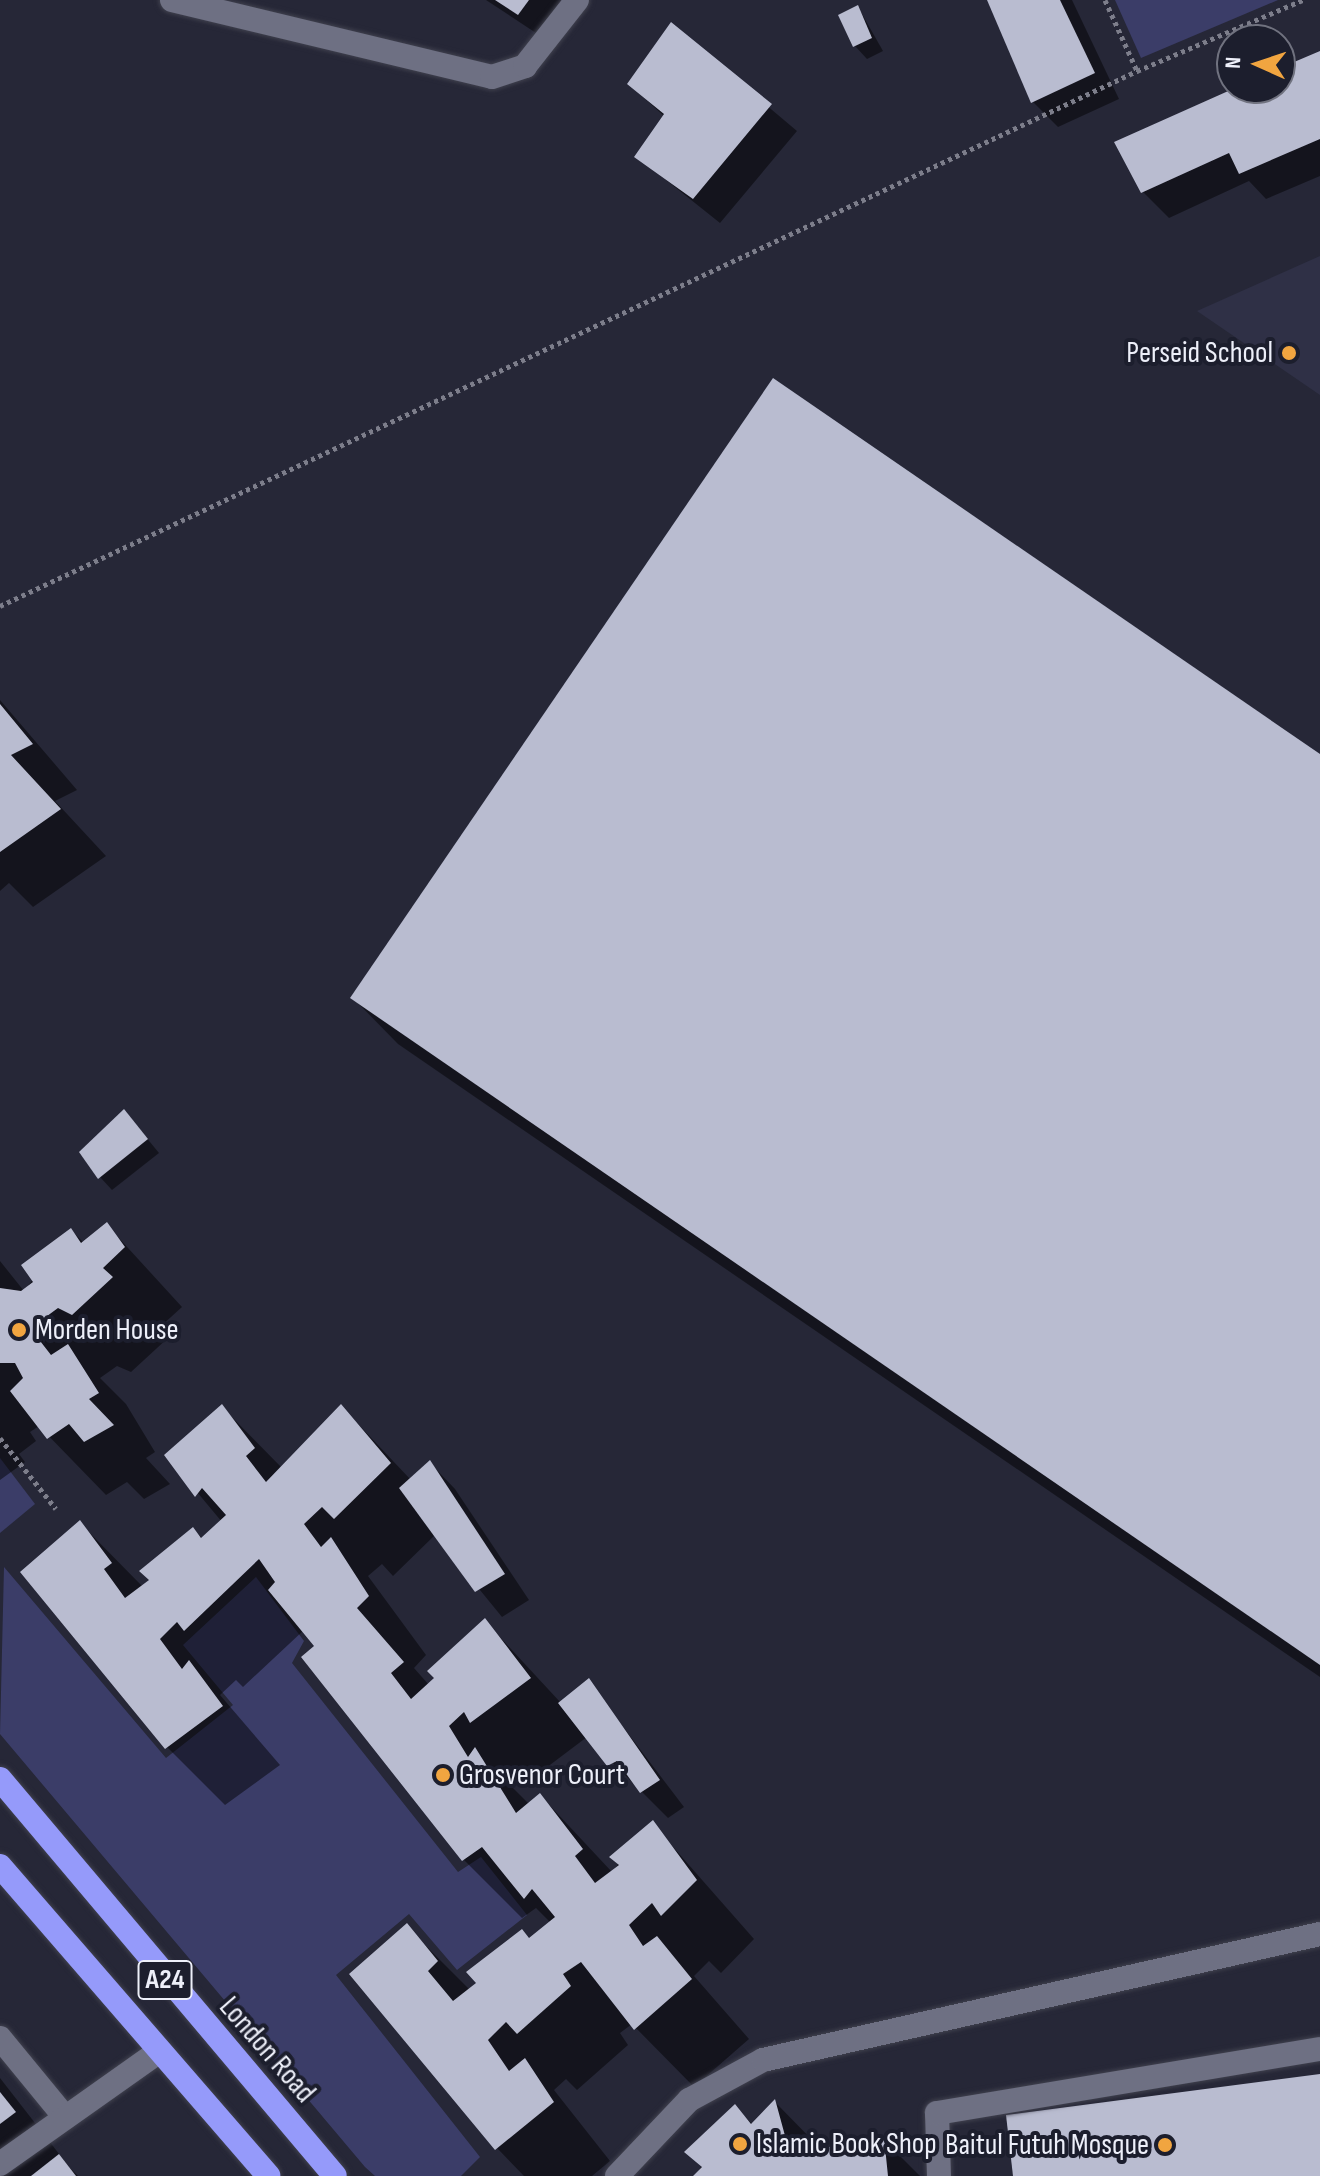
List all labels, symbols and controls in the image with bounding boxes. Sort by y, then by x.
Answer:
north arrow [1216,24,1296,104]
text: N [1220,56,1247,69]
place label: Perseid School [1126,335,1273,371]
marker: Perseid School [1280,344,1298,362]
place label: Morden House [35,1312,179,1348]
marker: Morden House [10,1321,28,1339]
place label: Grosvenor Court [459,1757,625,1793]
marker: Grosvenor Court [434,1766,452,1784]
road number: A24 [137,1956,193,2004]
street label: London Road [211,1990,323,2110]
place label: Islamic Book Shop [756,2126,937,2162]
place label: Baitul Futuh Mosque [945,2127,1149,2163]
marker: Islamic Book Shop [731,2135,749,2153]
marker: Baitul Futuh Mosque [1156,2136,1174,2154]

